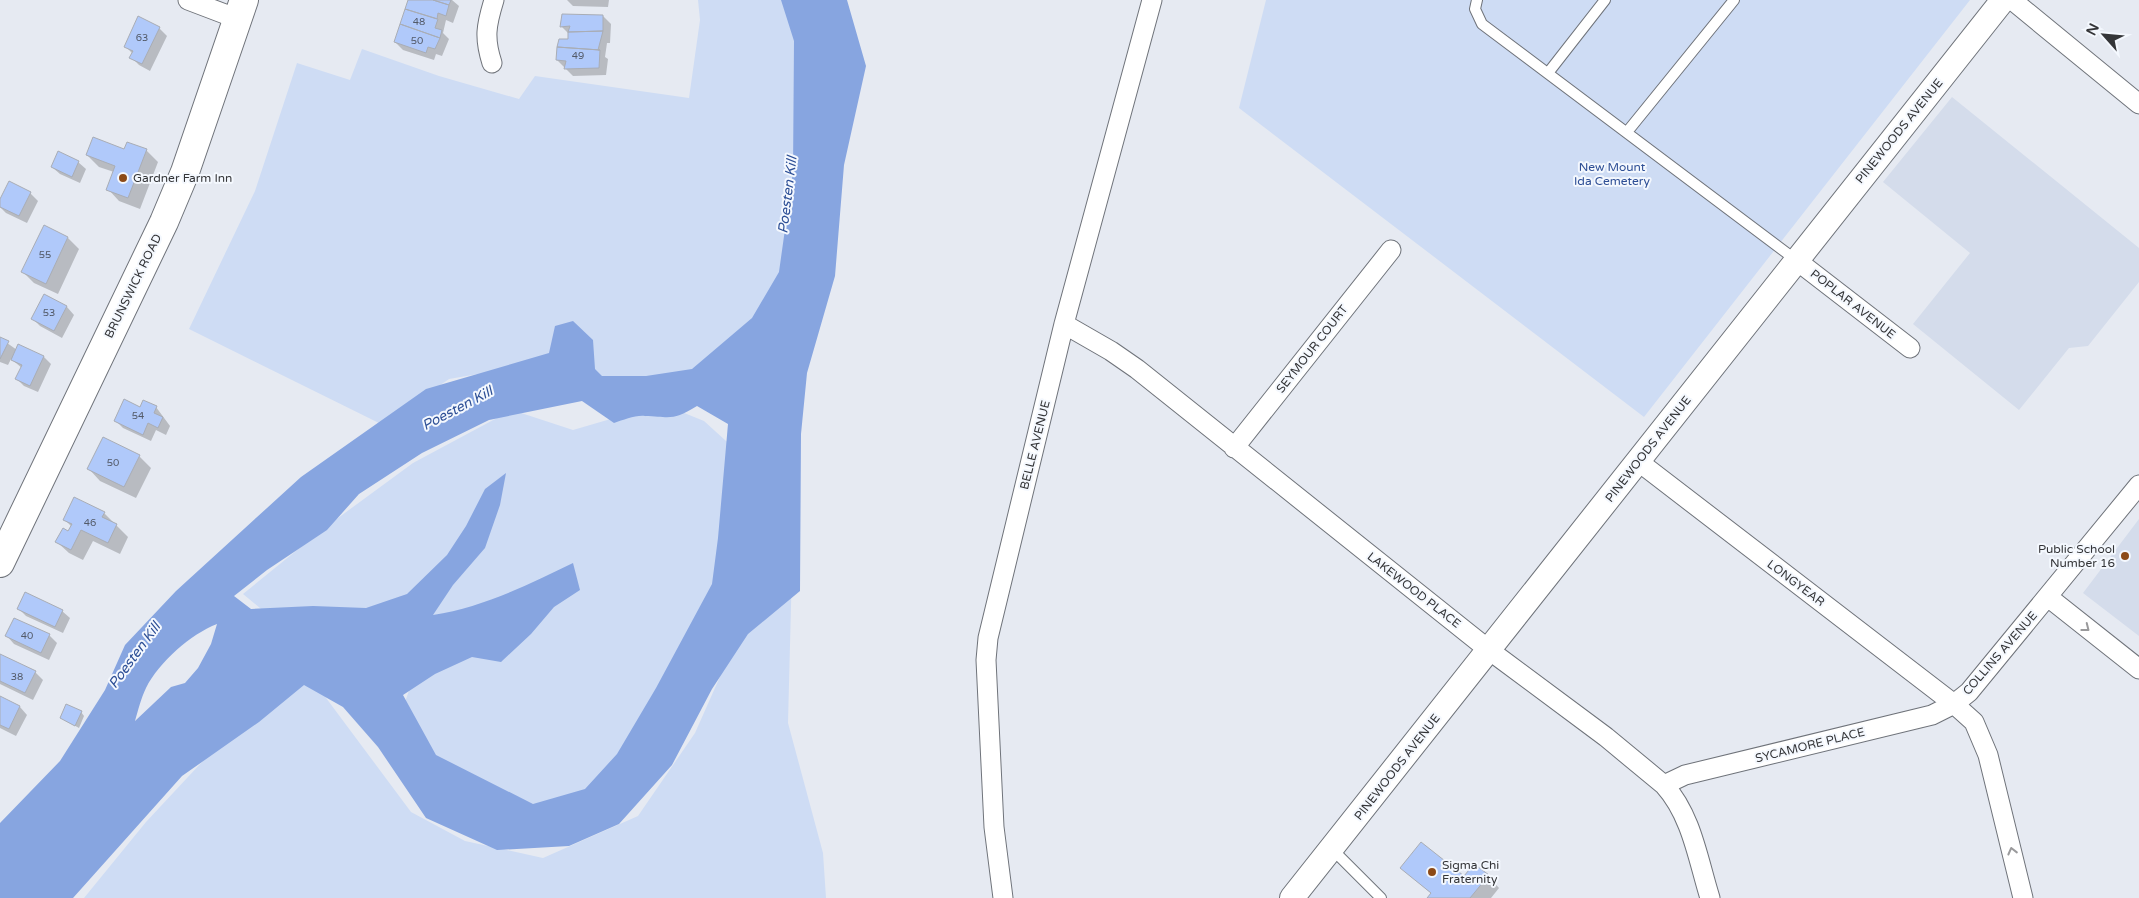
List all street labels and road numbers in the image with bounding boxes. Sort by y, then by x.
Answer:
street label: PINEWOODS AVENUE [1852,76,1946,186]
street label: BRUNSWICK ROAD [102,232,164,340]
street label: POPLAR AVENUE [1808,266,1899,342]
street label: SEYMOUR COURT [1273,302,1351,396]
street label: PINEWOODS AVENUE [1602,393,1694,505]
street label: BELLE AVENUE [1017,399,1053,491]
street label: LAKEWOOD PLACE [1365,549,1464,631]
street label: LONGYEAR [1765,557,1827,609]
street label: COLLINS AVENUE [1960,608,2040,698]
street label: PINEWOODS AVENUE [1351,711,1443,823]
street label: SYCAMORE PLACE [1754,725,1866,765]

